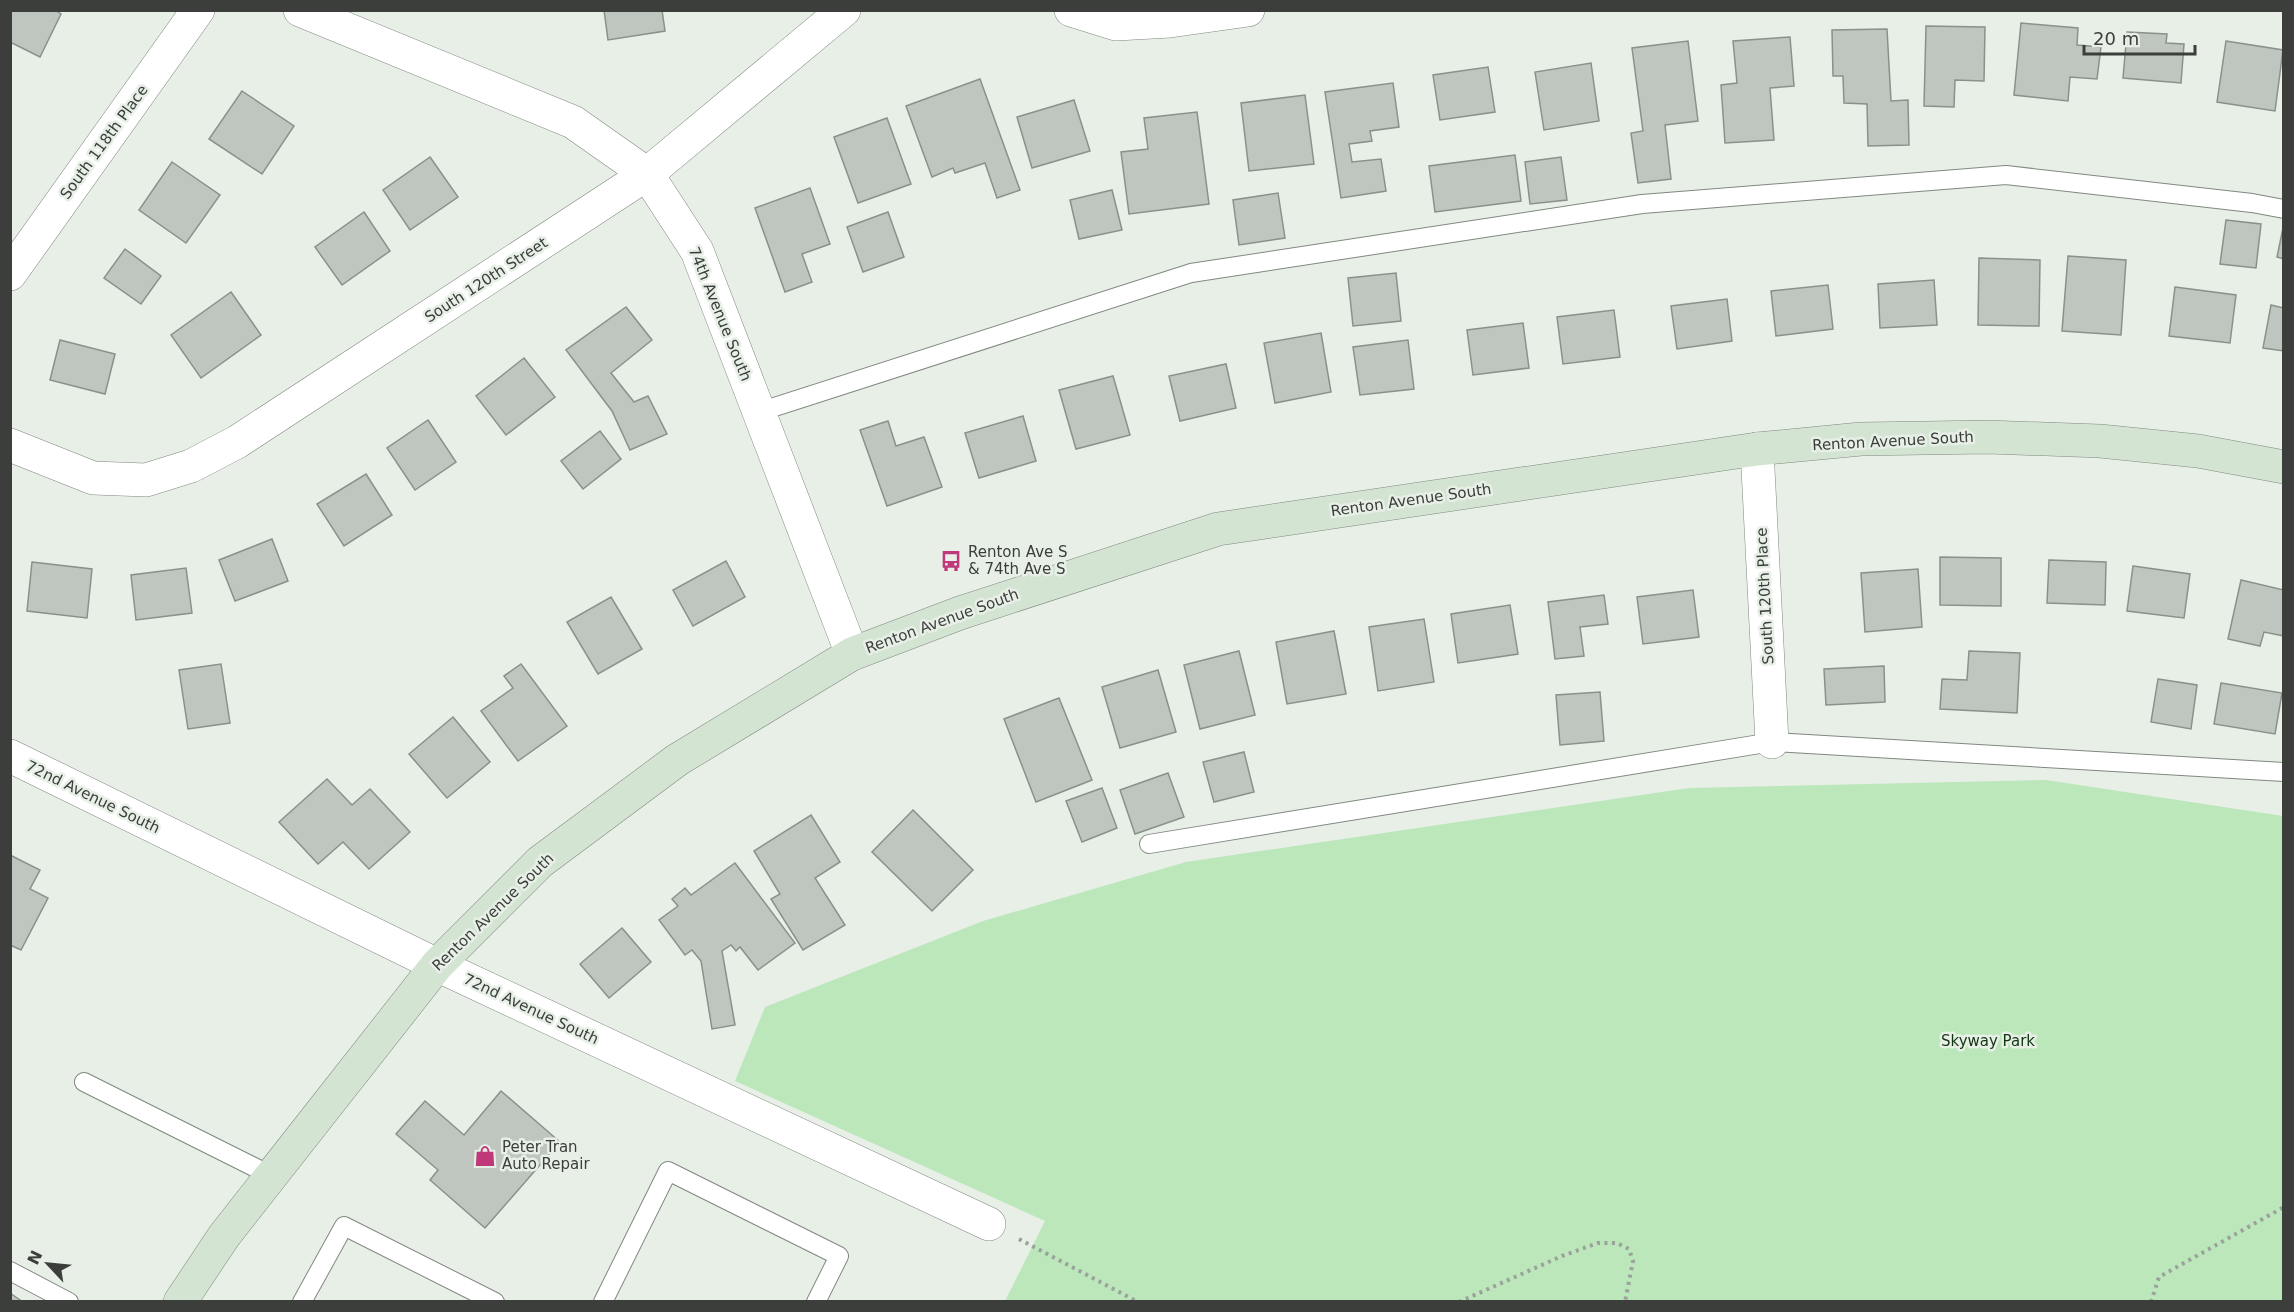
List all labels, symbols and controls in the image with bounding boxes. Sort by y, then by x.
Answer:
scale bar [2084,18,2195,56]
text: 20 m [2093,28,2139,49]
street label: South 118th Place [56,81,152,203]
street label: South 120th Street [421,234,551,326]
street label: 74th Avenue South [685,244,755,384]
street label: Renton Avenue South [1812,428,1974,454]
street label: Renton Avenue South [1330,480,1492,520]
street label: South 120th Place [1752,527,1778,665]
place label: Renton Ave S & 74th Ave S [968,543,1068,578]
bus stop icon: Renton Ave S & 74th Ave S [939,549,963,573]
street label: Renton Avenue South [863,585,1021,657]
street label: 72nd Avenue South [23,757,163,837]
street label: Renton Avenue South [429,849,557,975]
street label: 72nd Avenue South [461,970,601,1048]
park label: Skyway Park [1941,1032,2035,1050]
place label: Peter Tran Auto Repair [502,1138,590,1173]
shop icon: Peter Tran Auto Repair [473,1144,497,1168]
north arrow [18,1234,78,1294]
text: N [23,1247,46,1268]

